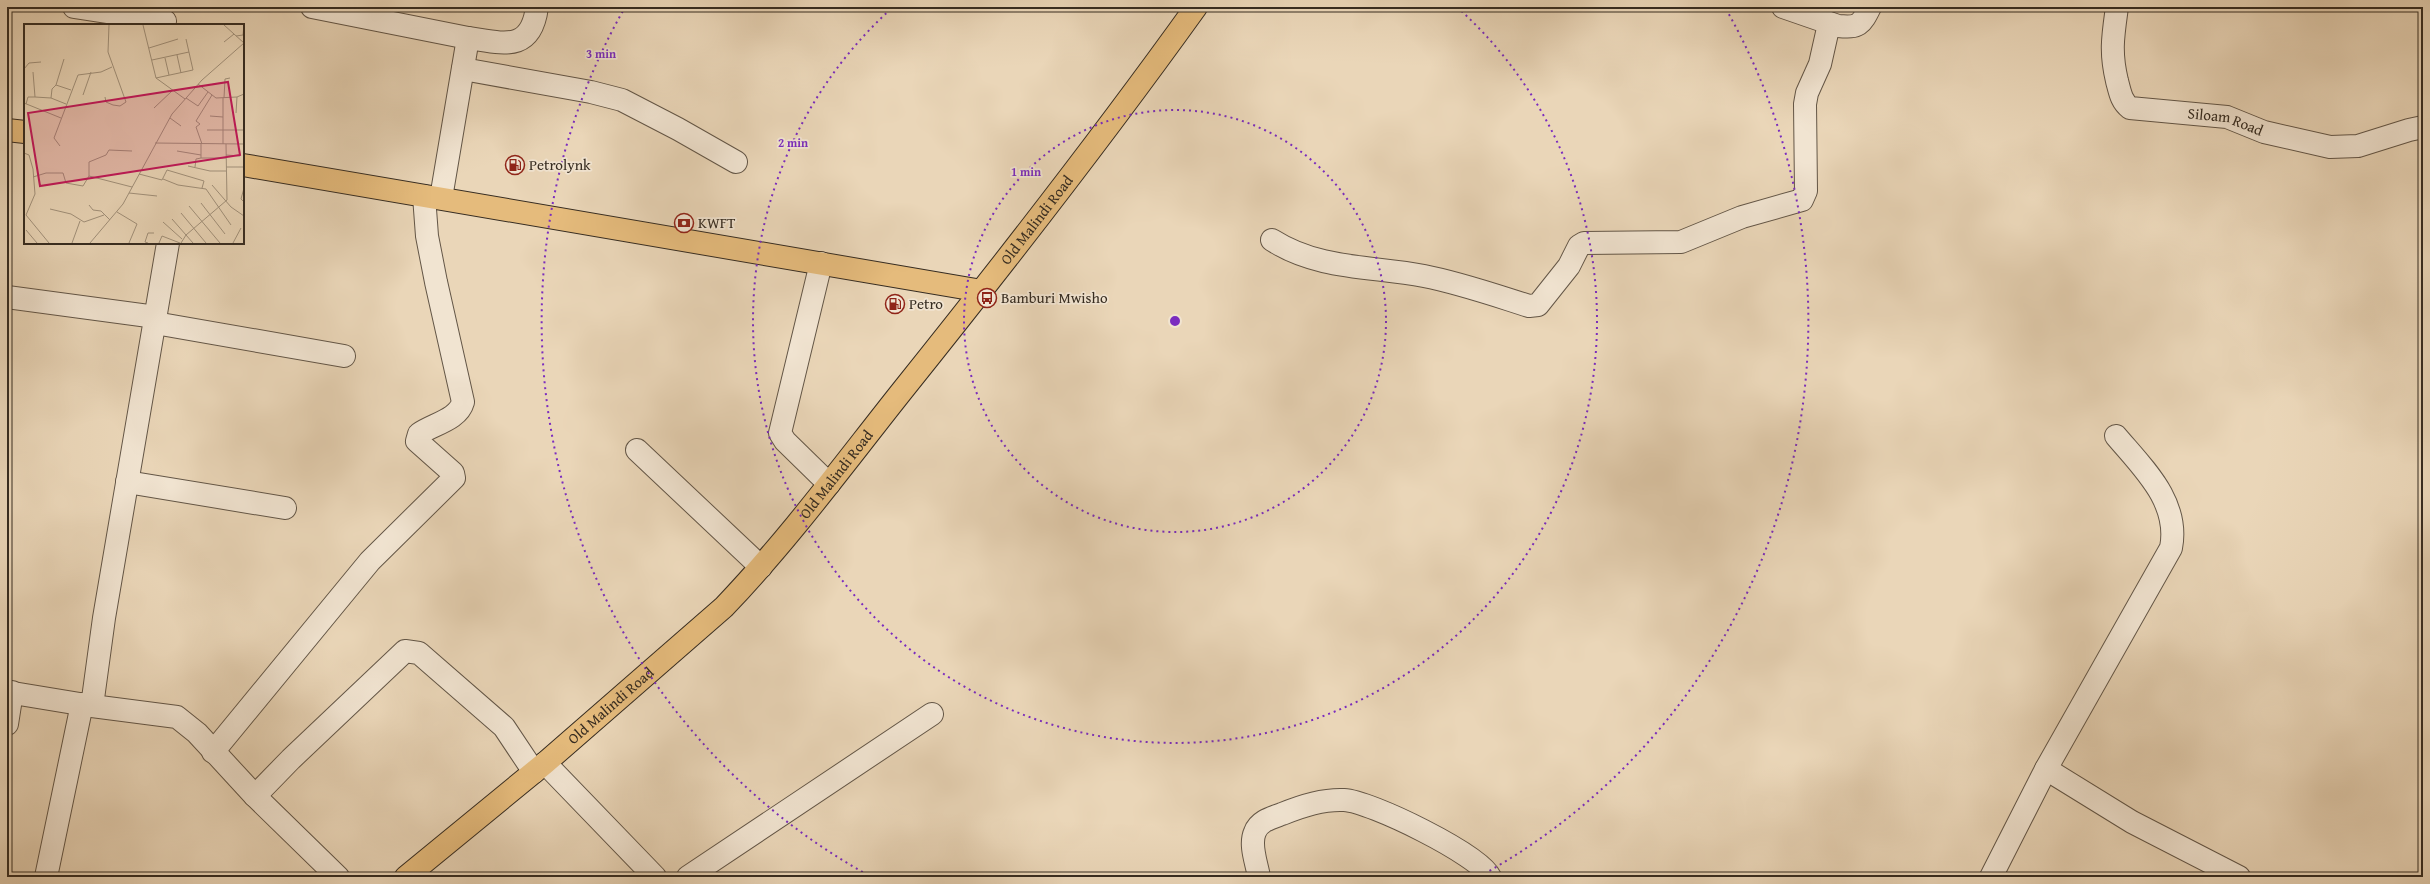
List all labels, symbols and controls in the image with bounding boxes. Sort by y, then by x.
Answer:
inset map [24,24,244,244]
text: 3 min [586,45,616,62]
street label: Siloam Road [2187,102,2267,141]
text: 2 min [778,134,808,151]
fuel station icon: Petrolynk [504,154,526,176]
place label: Petrolynk [529,154,591,175]
text: 1 min [1011,163,1041,180]
street label: Old Malindi Road [995,171,1078,269]
bank icon: KWFT [673,212,695,234]
place label: KWFT [698,212,736,233]
bus stop icon: Bamburi Mwisho [976,287,998,309]
place label: Bamburi Mwisho [1001,287,1108,308]
fuel station icon: Petro [884,293,906,315]
place label: Petro [909,293,943,314]
centre of rings [1168,314,1182,328]
street label: Old Malindi Road [794,425,878,523]
street label: Old Malindi Road [563,662,658,749]

